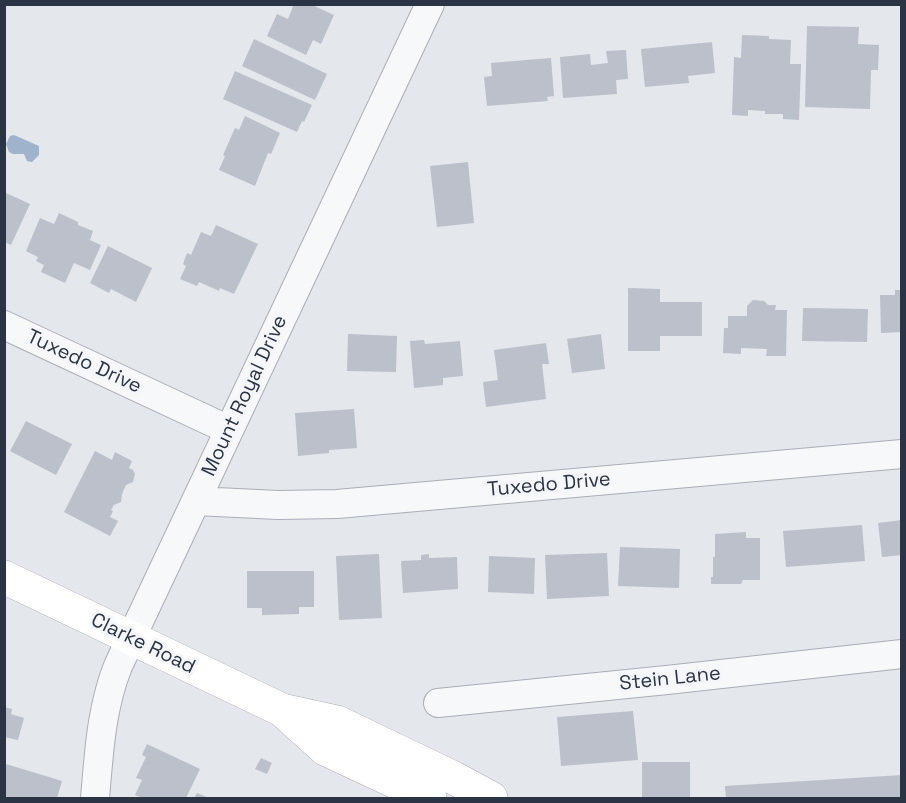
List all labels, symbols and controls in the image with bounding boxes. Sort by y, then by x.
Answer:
street label: Mount Royal Drive [197,312,293,480]
street label: Tuxedo Drive [23,325,145,399]
street label: Tuxedo Drive [486,468,612,502]
street label: Clarke Road [87,608,199,680]
street label: Stein Lane [618,662,722,696]

